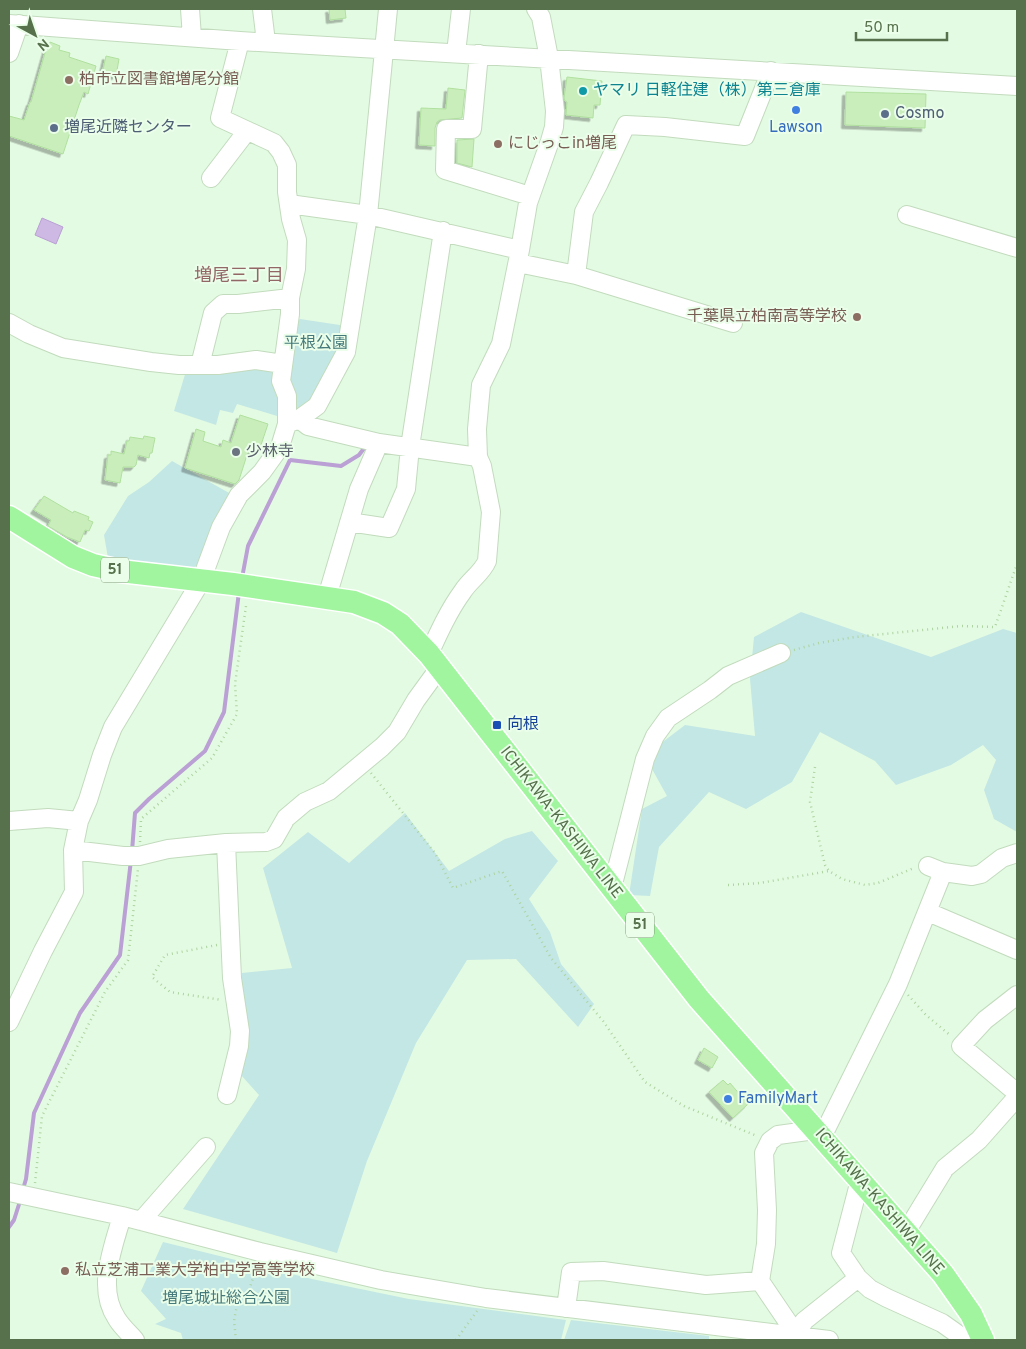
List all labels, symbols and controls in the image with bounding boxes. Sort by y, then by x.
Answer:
north arrow [10,10,60,60]
scale bar [856,10,947,42]
text: 50 m [864,19,899,38]
text: N [33,34,52,54]
place label: 柏市立図書館増尾分館 [79,70,239,90]
marker: 柏市立図書館増尾分館 [63,74,75,86]
place label: ヤマリ 日軽住建（株）第三倉庫 [593,81,821,101]
marker: ヤマリ 日軽住建（株）第三倉庫 [577,85,589,97]
marker: Lawson [790,104,802,116]
place label: Cosmo [895,104,944,124]
marker: Cosmo [879,108,891,120]
place label: 増尾近隣センター [64,118,192,138]
place label: Lawson [769,118,823,138]
marker: 増尾近隣センター [48,122,60,134]
place label: にじっこin増尾 [508,134,617,154]
marker: にじっこin増尾 [492,138,504,150]
district label: 増尾三丁目 [194,265,284,288]
place label: 千葉県立柏南高等学校 [687,307,847,327]
marker: 千葉県立柏南高等学校 [851,311,863,323]
park label: 平根公園 [284,334,348,354]
place label: 少林寺 [246,442,294,462]
marker: 少林寺 [230,446,242,458]
road number: 51 [101,558,129,582]
place label: 向根 [507,715,539,735]
marker: 向根 [491,719,503,731]
street label: ICHIKAWA-KASHIWA LINE [495,743,627,903]
road number: 51 [626,912,654,938]
place label: FamilyMart [738,1089,818,1109]
marker: FamilyMart [722,1093,734,1105]
street label: ICHIKAWA-KASHIWA LINE [810,1125,948,1279]
place label: 私立芝浦工業大学柏中学高等学校 [75,1261,315,1281]
marker: 私立芝浦工業大学柏中学高等学校 [59,1265,71,1277]
park label: 増尾城址総合公園 [162,1289,290,1309]

